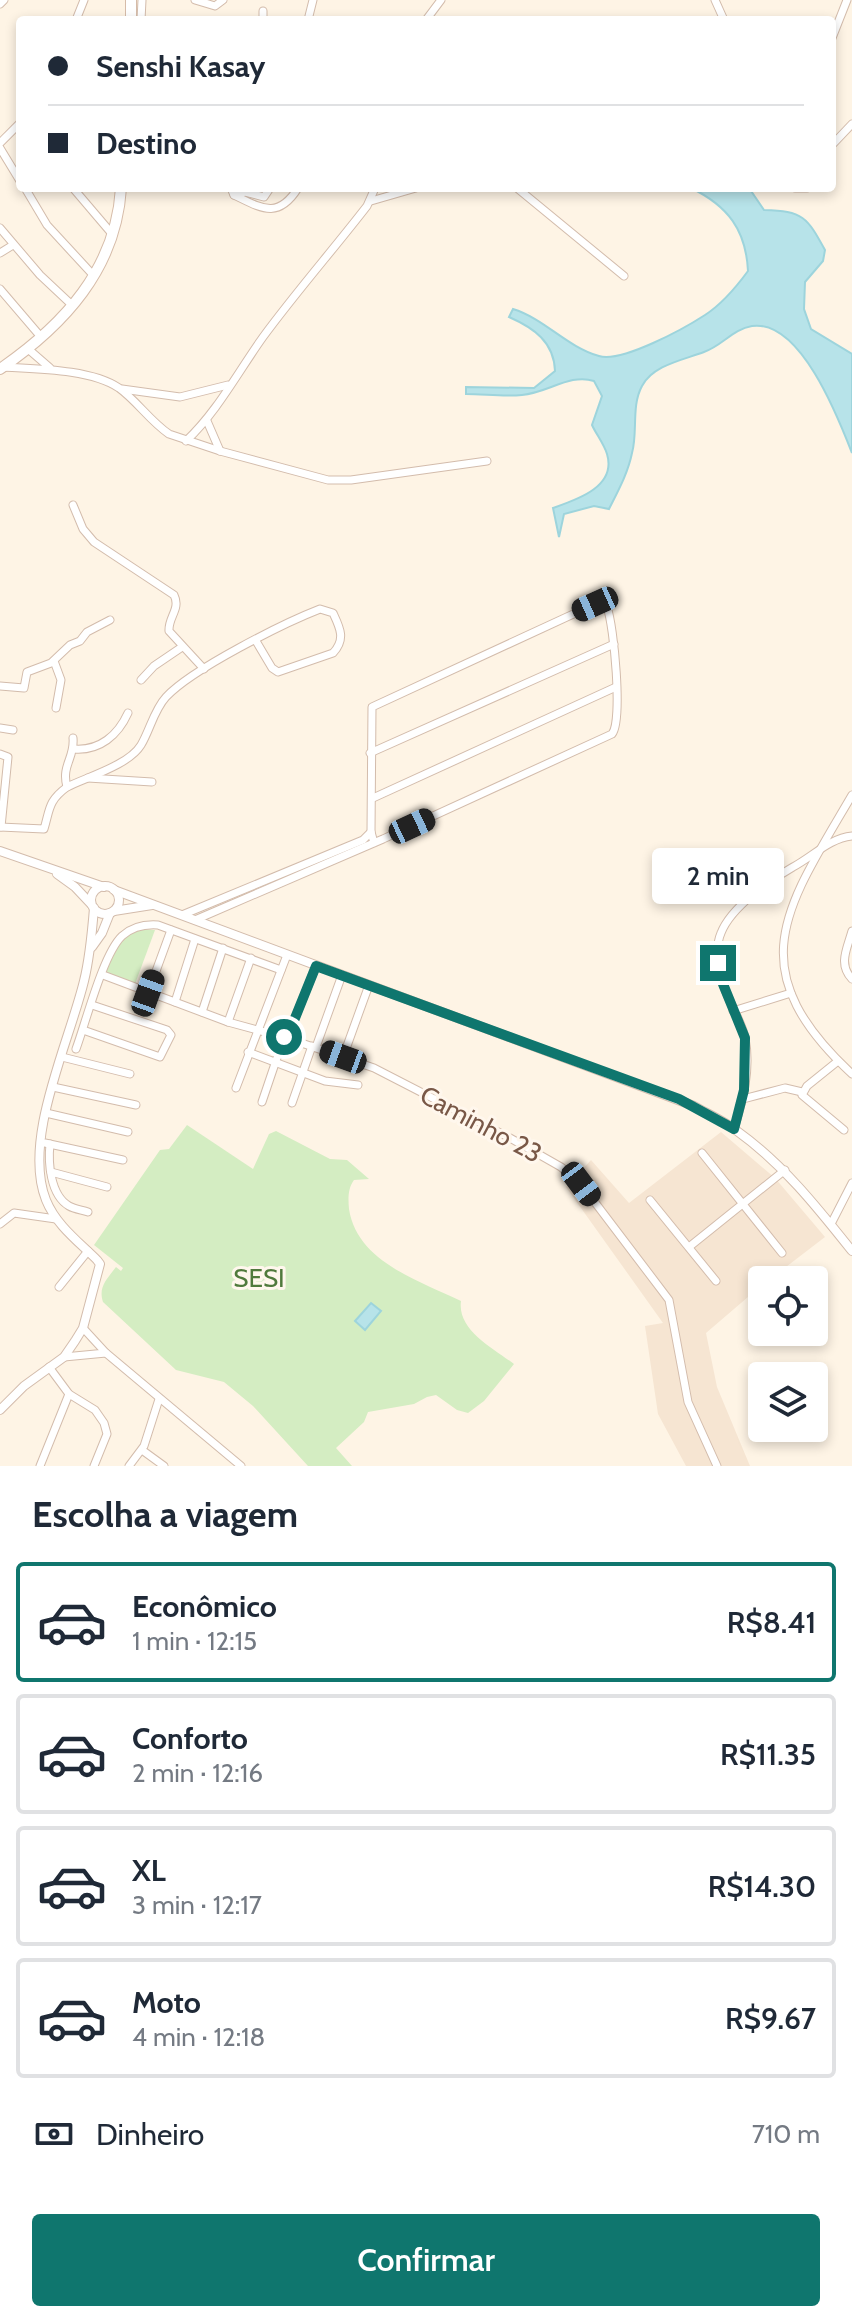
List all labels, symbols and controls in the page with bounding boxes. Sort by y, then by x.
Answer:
text: Senshi Kasay [96,48,265,85]
text: Destino [96,125,197,162]
car [568,583,622,625]
car [385,805,439,847]
callout: 2 min [652,847,784,903]
text: 2 min [687,860,749,892]
route end [700,945,736,981]
car [129,966,167,1020]
route start [266,1019,302,1055]
car [316,1038,370,1076]
street label: Caminho 23 [415,1079,547,1169]
car [557,1158,605,1210]
park label: SESI [233,1262,285,1294]
map controls [748,1266,828,1442]
button: locate [748,1266,828,1346]
button: layers [748,1362,828,1442]
text: Escolha a viagem [32,1492,298,1536]
icon: car [36,1586,108,1658]
text: Econômico [132,1588,277,1625]
text: R$8.41 [727,1604,816,1641]
text: 1 min · 12:15 [132,1625,257,1657]
icon: car [36,1718,108,1790]
text: Conforto [132,1720,248,1757]
text: R$11.35 [720,1736,816,1773]
text: 2 min · 12:16 [132,1757,263,1789]
icon: car [36,1850,108,1922]
text: XL [132,1852,166,1889]
text: R$14.30 [708,1868,816,1905]
text: 3 min · 12:17 [132,1889,262,1921]
icon: car [36,1982,108,2054]
text: Moto [132,1984,201,2021]
text: R$9.67 [725,2000,816,2037]
text: 4 min · 12:18 [132,2021,265,2053]
icon: cash [32,2112,76,2156]
text: Dinheiro [96,2116,204,2153]
text: 710 m [752,2118,820,2150]
button: Confirmar [32,2214,820,2306]

